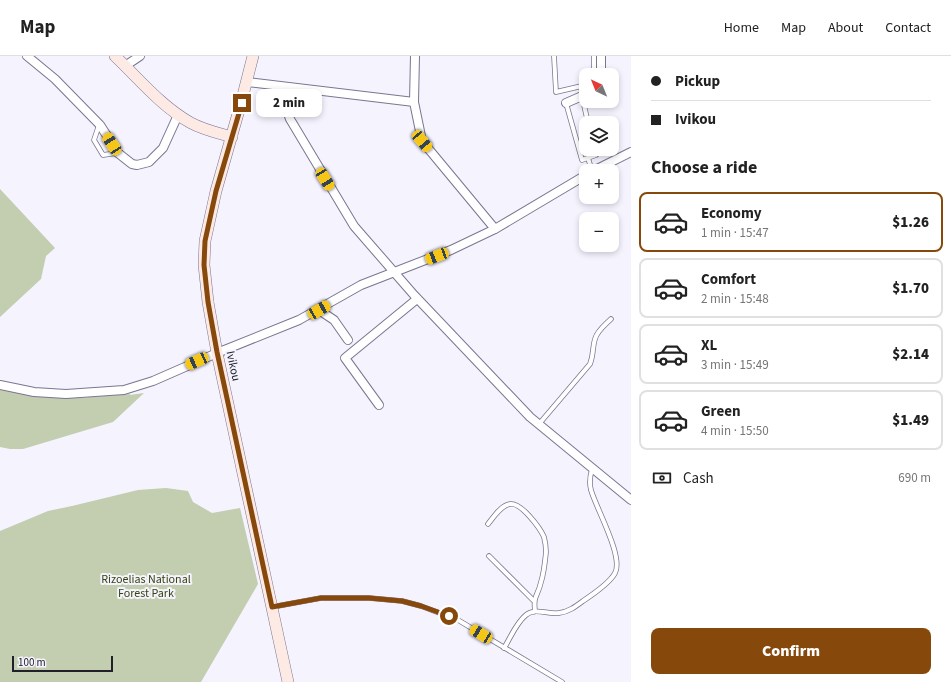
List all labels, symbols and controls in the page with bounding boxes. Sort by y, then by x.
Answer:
text: Map [20,14,55,41]
text: Home [724,18,759,38]
text: Map [781,18,806,38]
text: About [828,18,863,38]
text: Contact [885,18,931,38]
north arrow [579,68,619,108]
map controls [579,68,619,252]
text: Pickup [675,71,720,92]
callout: 2 min [256,89,322,117]
route end [233,94,251,112]
text: 2 min [273,94,305,112]
text: Ivikou [675,109,716,130]
button: layers [579,116,619,156]
car [410,128,434,154]
car [100,131,124,157]
text: Choose a ride [651,155,757,180]
button: + [579,164,619,204]
car [314,166,336,192]
text: Economy [701,203,762,224]
icon: car [653,204,689,240]
button: − [579,212,619,252]
text: $1.26 [892,212,929,233]
text: 1 min · 15:47 [701,224,769,242]
car [424,246,450,266]
text: Comfort [701,269,756,290]
icon: car [653,270,689,306]
text: $1.70 [892,278,929,299]
text: 2 min · 15:48 [701,290,769,308]
car [306,299,332,321]
text: XL [701,335,717,356]
icon: car [653,336,689,372]
text: $2.14 [892,344,929,365]
street label: Ivikou [222,349,244,383]
car [184,351,210,371]
text: 3 min · 15:49 [701,356,769,374]
text: Green [701,401,741,422]
icon: car [653,402,689,438]
text: $1.49 [892,410,929,431]
text: 4 min · 15:50 [701,422,769,440]
icon: cash [651,467,673,489]
text: Cash [683,468,714,489]
text: 690 m [898,469,931,487]
park label: Rizoelias National Forest Park [101,571,191,602]
route start [440,607,458,625]
car [468,623,494,645]
button: Confirm [651,628,931,674]
scale bar [12,654,113,673]
text: 100 m [18,655,46,670]

